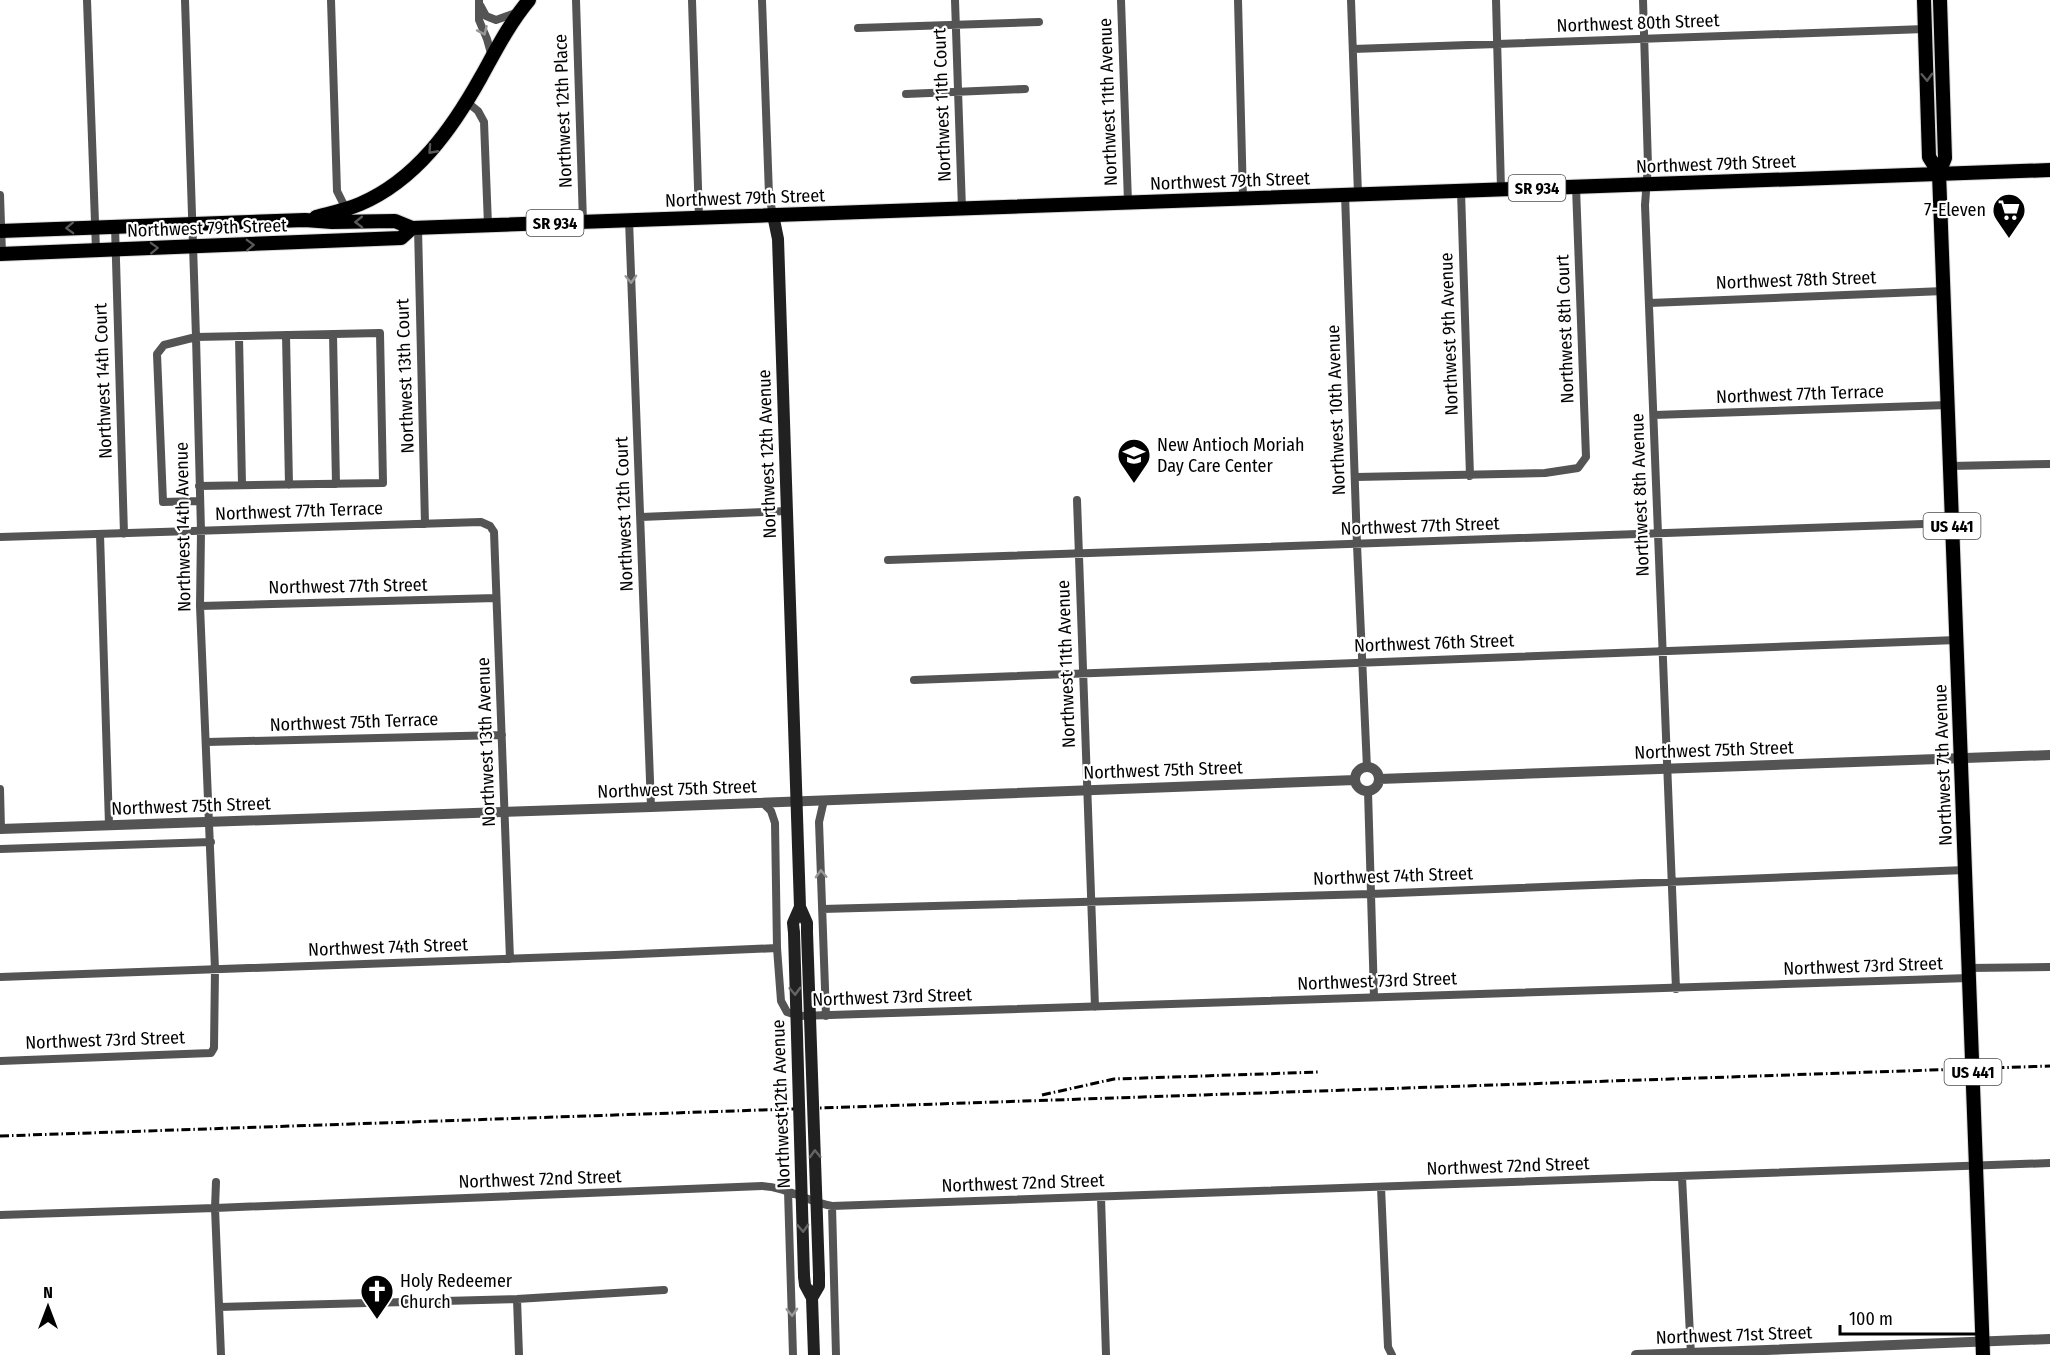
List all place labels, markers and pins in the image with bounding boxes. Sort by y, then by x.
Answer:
supermarket icon: 7-Eleven [1991,192,2027,239]
place label: 7-Eleven [1924,199,1986,221]
place label: New Antioch Moriah Day Care Center [1157,434,1305,477]
school or university icon: New Antioch Moriah Day Care Center [1116,437,1152,484]
place label: Holy Redeemer Church [400,1270,513,1313]
church icon: Holy Redeemer Church [359,1273,395,1320]

